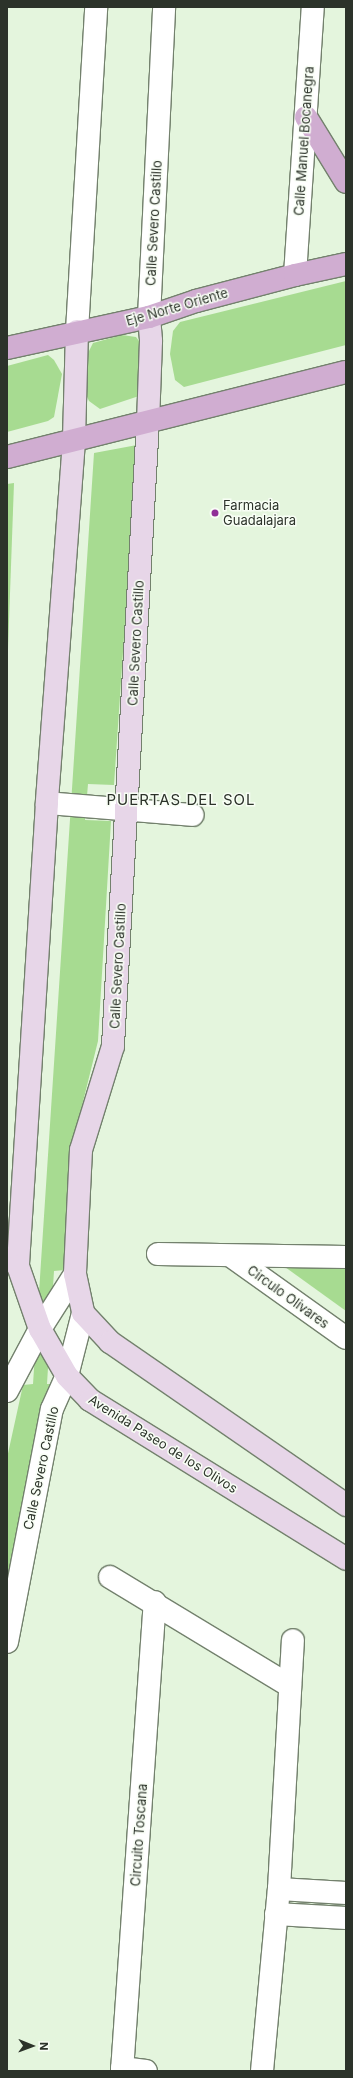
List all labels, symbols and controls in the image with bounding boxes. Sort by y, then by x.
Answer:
street label: Calle Manuel Bocanegra [291,66,317,216]
street label: Calle Severo Castillo [143,160,165,286]
street label: Eje Norte Oriente [124,285,230,329]
place label: Farmacia Guadalajara [223,498,296,529]
marker: Farmacia Guadalajara [210,508,220,518]
street label: Calle Severo Castillo [125,580,147,706]
district label: PUERTAS DEL SOL [106,791,256,809]
street label: Calle Severo Castillo [107,903,129,1029]
street label: Circulo Olivares [244,1262,332,1332]
street label: Avenida Paseo de los Olivos [86,1392,240,1496]
street label: Calle Severo Castillo [20,1405,62,1531]
street label: Circuito Toscana [128,1783,150,1887]
north arrow [12,2026,52,2066]
text: N [37,2042,51,2051]

